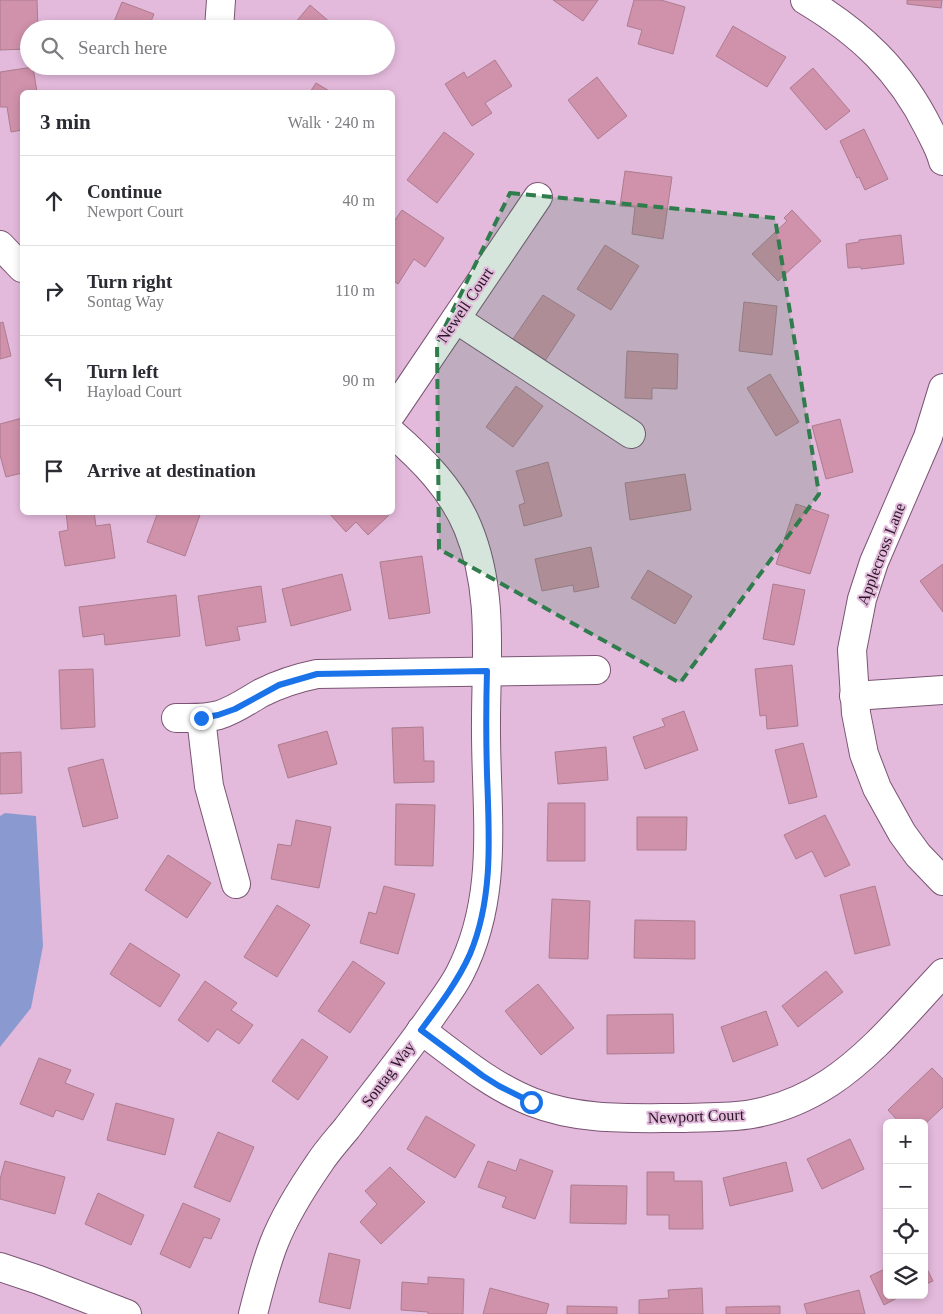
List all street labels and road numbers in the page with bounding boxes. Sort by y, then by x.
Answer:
street label: Newell Court [434,264,497,346]
street label: Applecross Lane [854,501,909,608]
street label: Sontag Way [358,1038,419,1110]
street label: Newport Court [648,1106,745,1127]

